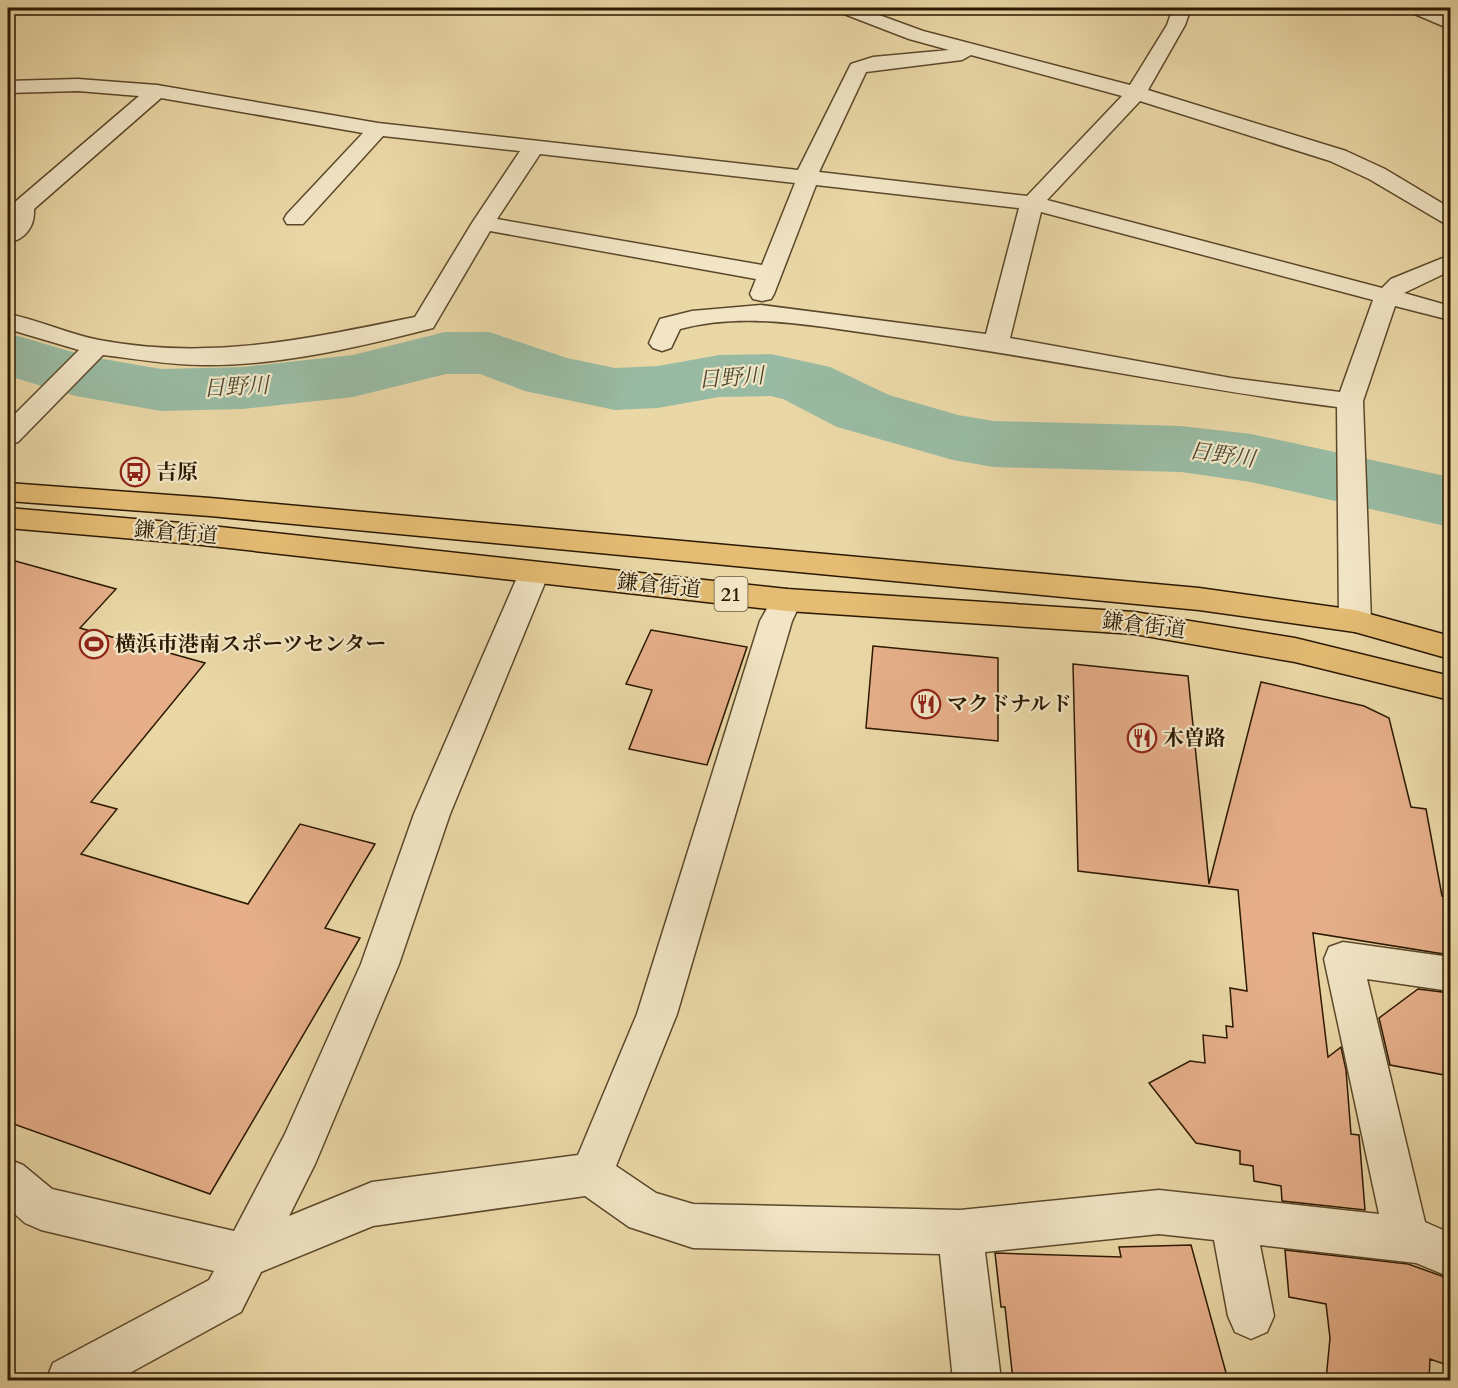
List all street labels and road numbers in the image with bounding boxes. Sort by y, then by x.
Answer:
street label: 鎌倉街道 [133,515,219,551]
street label: 鎌倉街道 [616,567,702,605]
road number: 21 [714,577,748,611]
street label: 鎌倉街道 [1101,606,1187,646]

